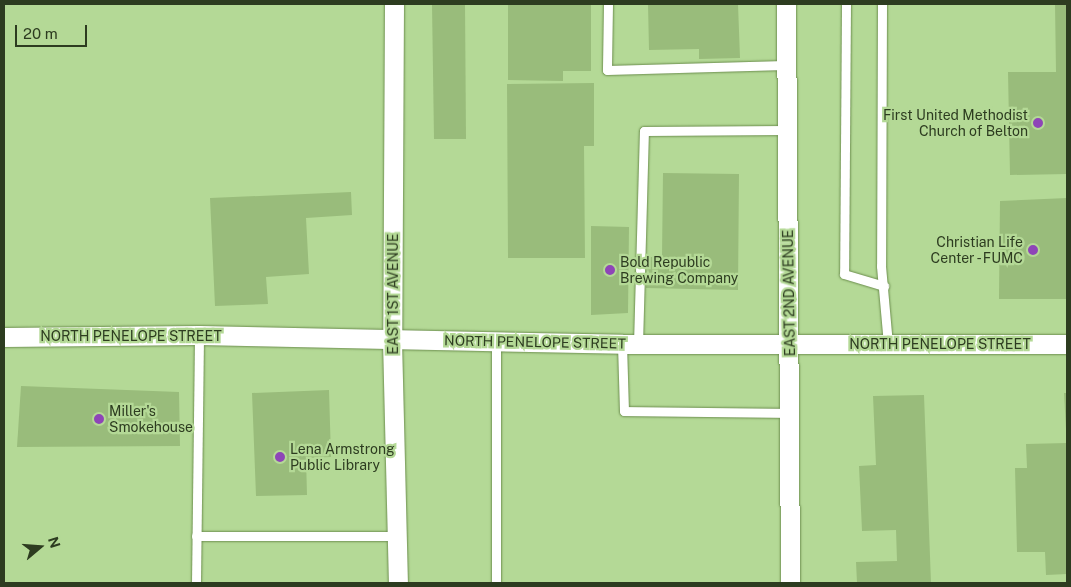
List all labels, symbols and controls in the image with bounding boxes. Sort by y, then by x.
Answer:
scale bar [18,15,90,47]
text: 20 m [23,25,58,42]
place label: First United Methodist Church of Belton [883,107,1028,140]
marker: First United Methodist Church of Belton [1032,117,1044,129]
street label: EAST 2ND AVENUE [779,230,799,356]
street label: EAST 1ST AVENUE [385,233,401,355]
place label: Christian Life Center - FUMC [927,234,1023,266]
marker: Christian Life Center - FUMC [1027,244,1039,256]
place label: Bold Republic Brewing Company [620,254,738,286]
marker: Bold Republic Brewing Company [604,264,616,276]
street label: NORTH PENELOPE STREET [40,328,222,344]
street label: NORTH PENELOPE STREET [444,332,626,352]
street label: NORTH PENELOPE STREET [849,336,1031,352]
place label: Miller's Smokehouse [109,403,193,436]
marker: Miller's Smokehouse [93,413,105,425]
place label: Lena Armstrong Public Library [290,441,395,474]
marker: Lena Armstrong Public Library [274,451,286,463]
north arrow [15,522,65,572]
text: N [45,535,64,550]

